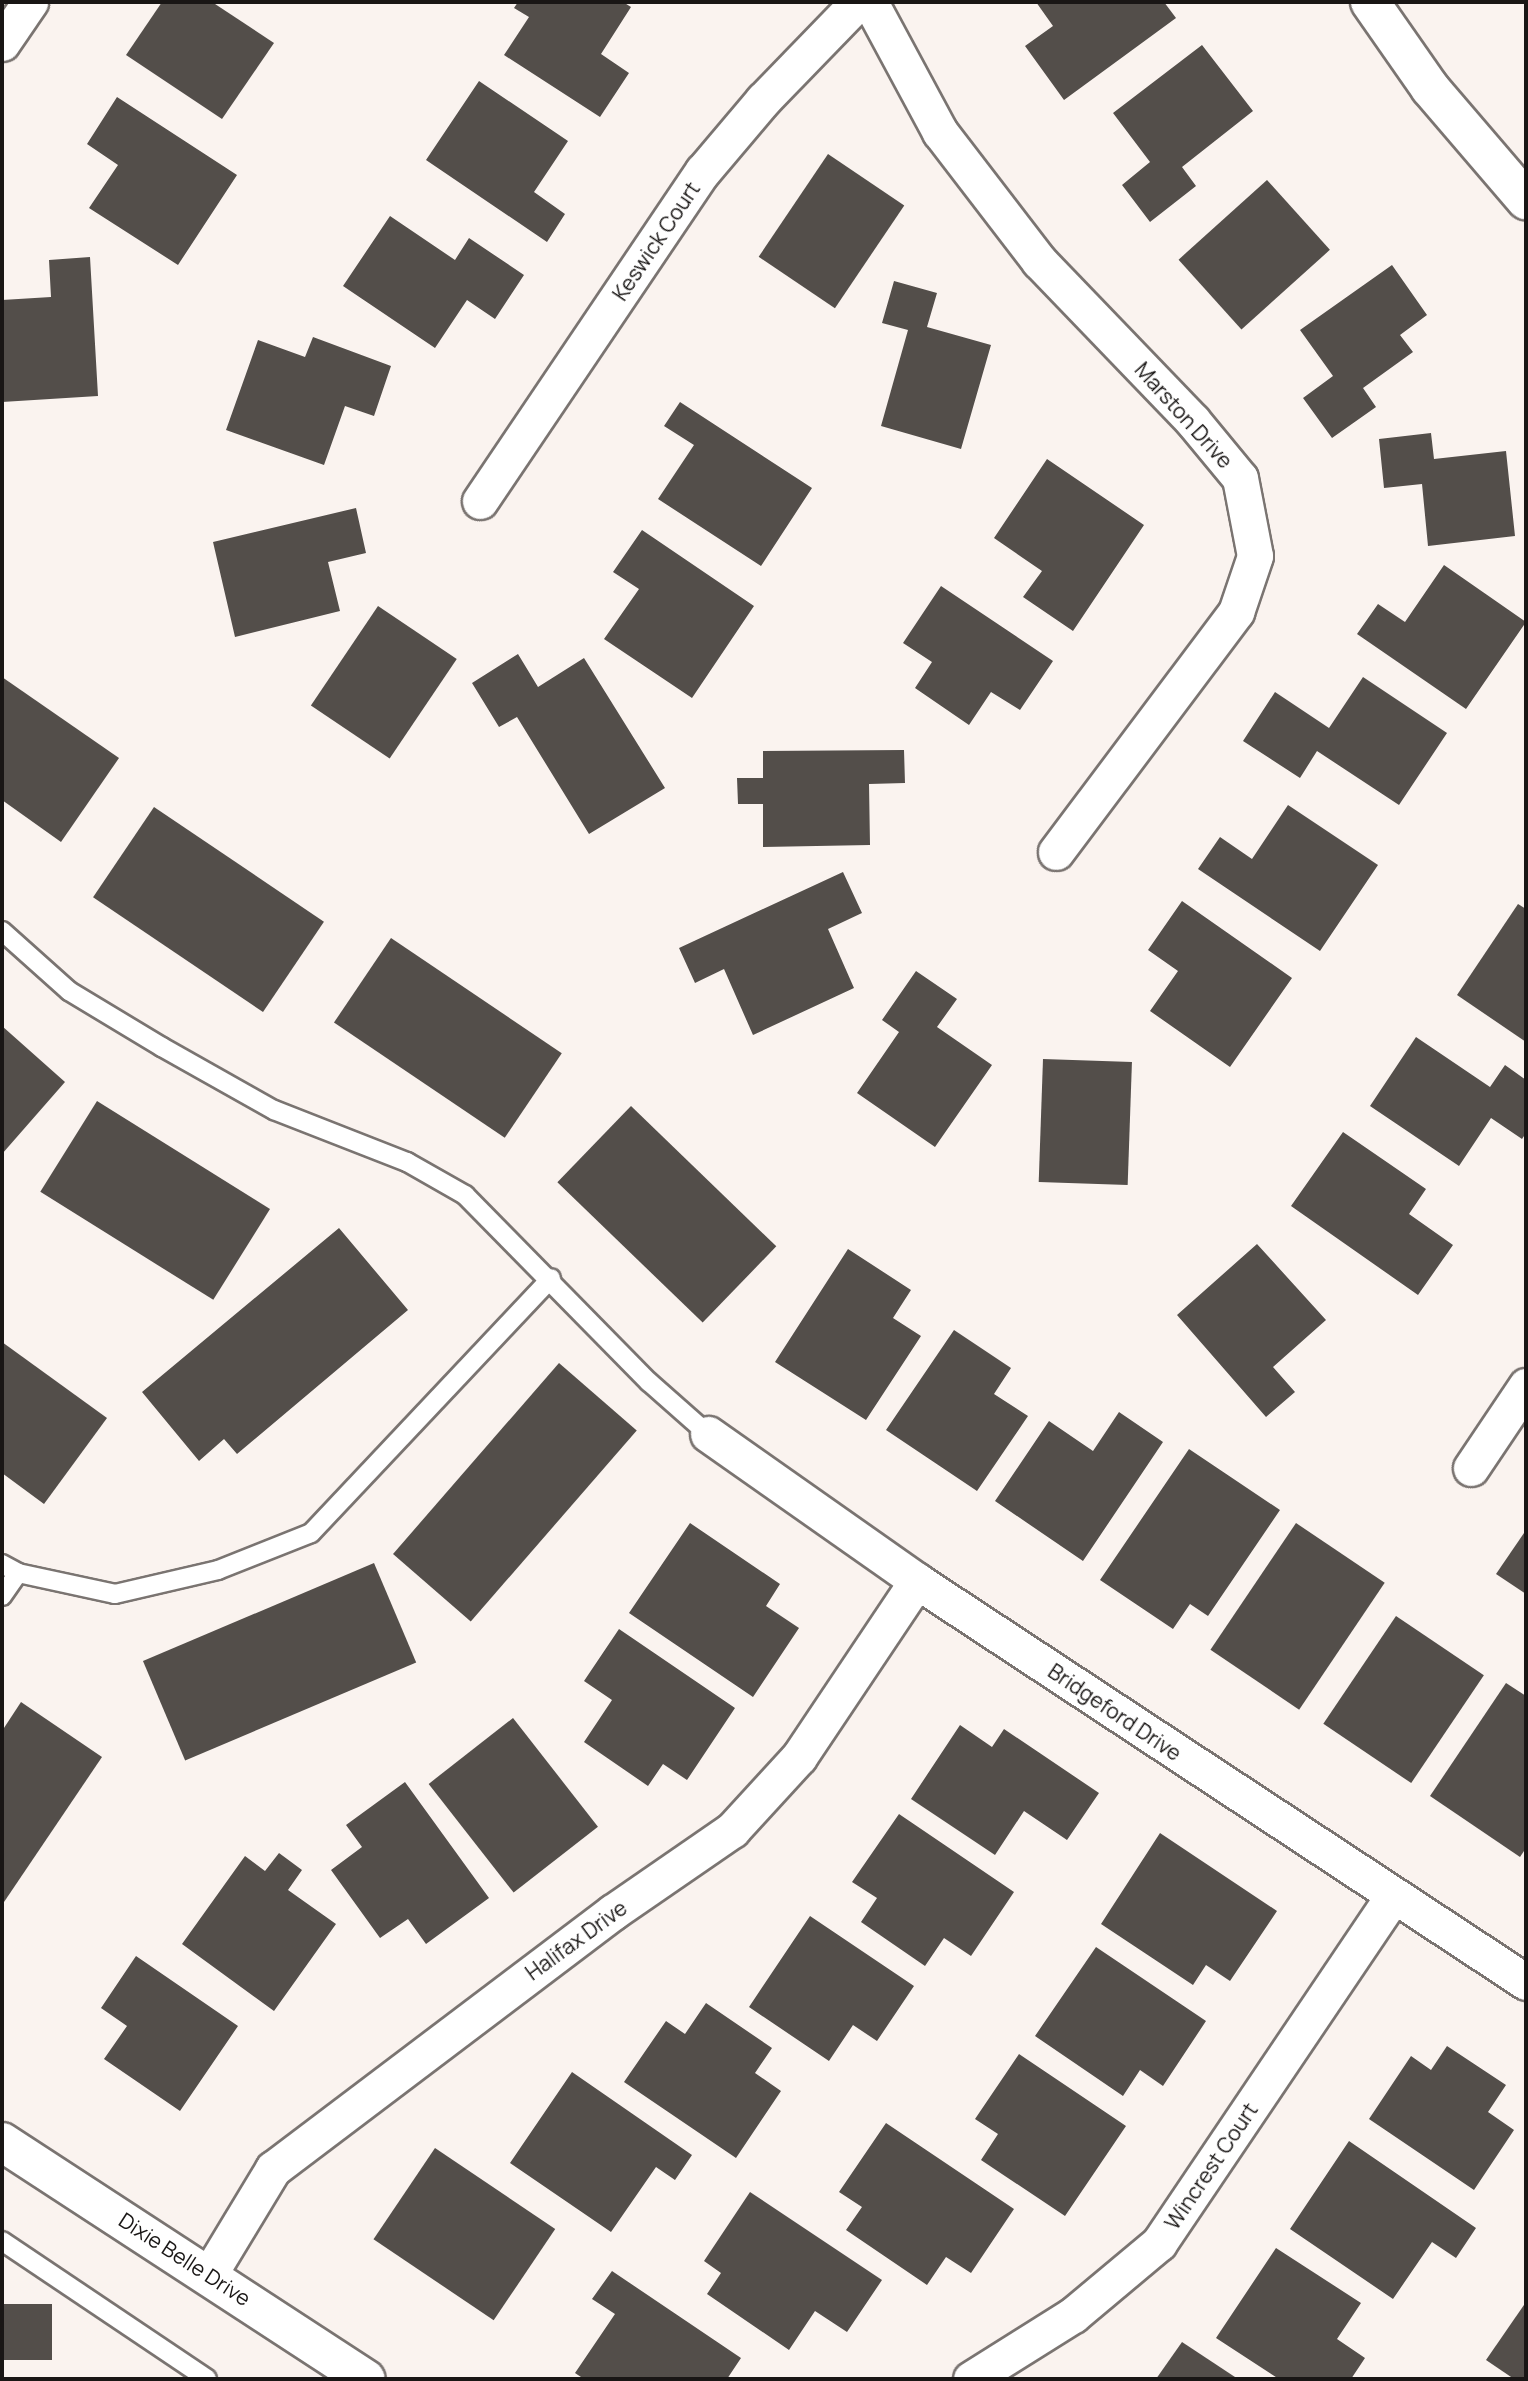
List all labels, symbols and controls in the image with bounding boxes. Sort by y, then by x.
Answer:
street label: Keswick Court [607,177,705,305]
street label: Marston Drive [1130,357,1238,473]
street label: Bridgeford Drive [1044,1658,1186,1766]
street label: Halifax Drive [520,1895,632,1985]
street label: Wincrest Court [1159,2098,1263,2234]
street label: Dixie Belle Drive [114,2207,256,2311]

